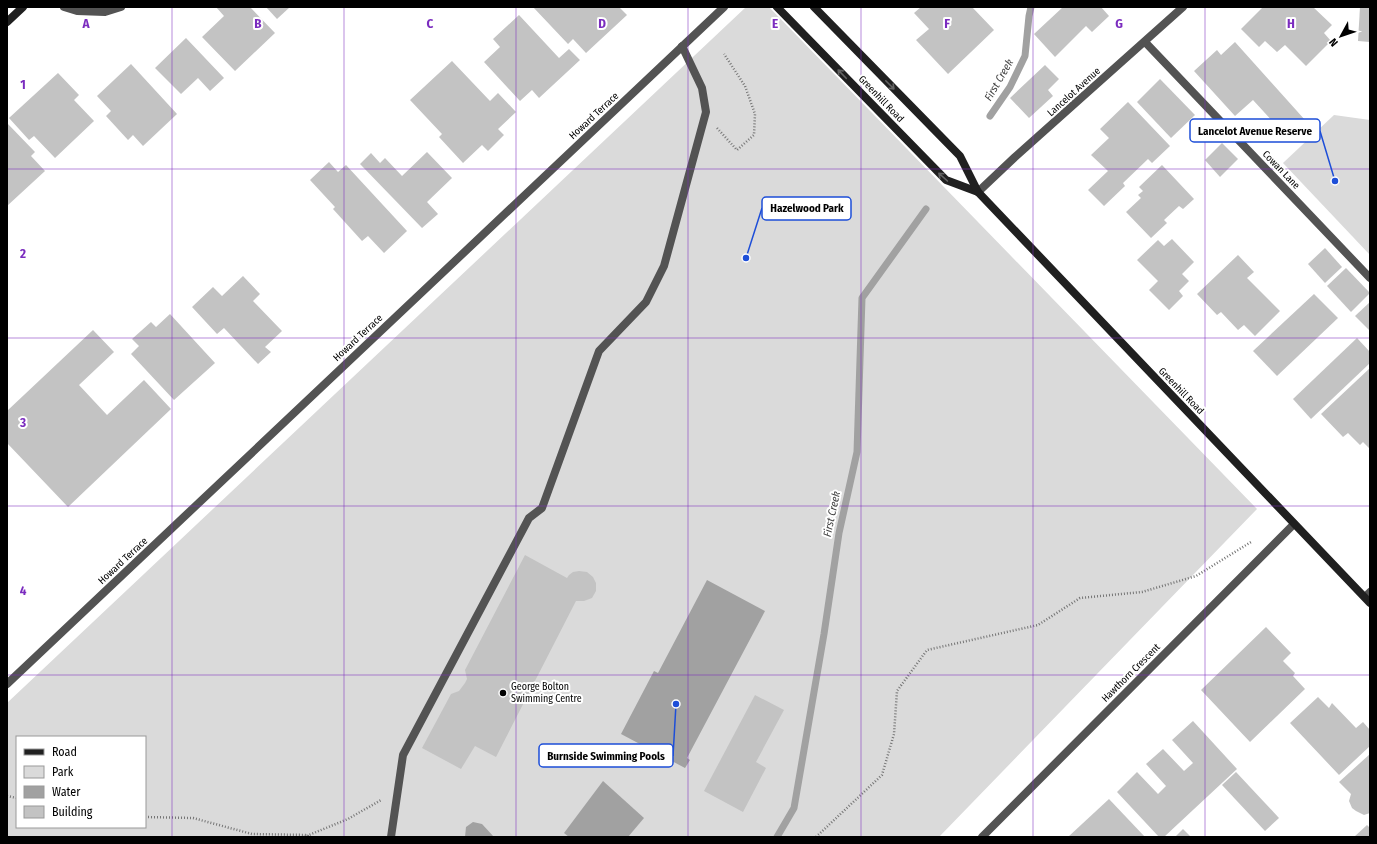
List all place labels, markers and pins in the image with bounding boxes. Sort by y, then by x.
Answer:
callout: Lancelot Avenue Reserve [1190,119,1320,142]
callout: Hazelwood Park [762,197,851,220]
place label: George Bolton Swimming Centre [511,681,582,705]
marker: George Bolton Swimming Centre [498,688,508,698]
callout: Burnside Swimming Pools [539,744,673,767]

